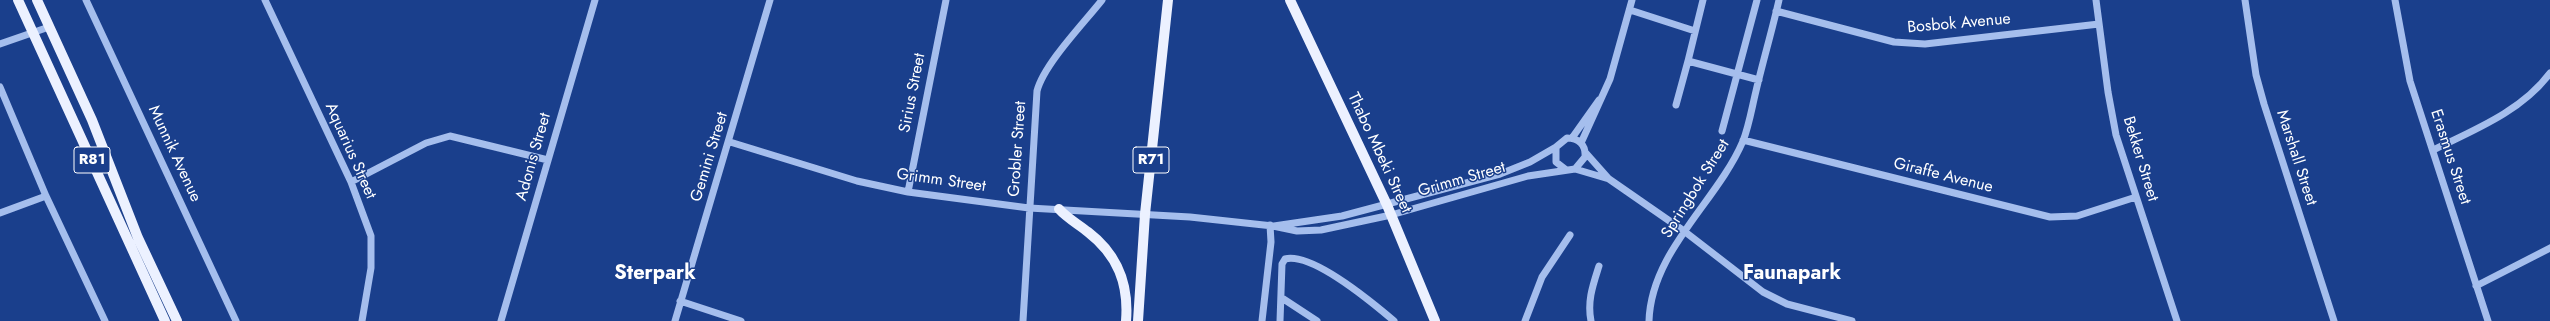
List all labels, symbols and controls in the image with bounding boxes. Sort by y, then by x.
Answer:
street label: Bosbok Avenue [1907,10,2011,38]
street label: Sirius Street [896,52,930,134]
street label: Thabo Mbeki Street [1343,90,1415,216]
street label: Aquarius Street [320,100,380,202]
street label: Grobler Street [1005,101,1031,197]
street label: Munnik Avenue [143,103,205,205]
street label: Erasmus Street [2426,107,2474,207]
street label: Marshall Street [2272,108,2320,208]
street label: Gemini Street [687,110,733,204]
street label: Adonis Street [512,111,556,203]
street label: Bekker Street [2118,114,2162,204]
street label: Springbok Street [1658,136,1734,242]
road number: R81 [74,147,110,173]
road number: R71 [1133,147,1169,173]
street label: Giraffe Avenue [1891,154,1995,198]
street label: Grimm Street [1416,158,1508,202]
street label: Grimm Street [895,165,987,197]
district label: Sterpark [614,262,696,286]
district label: Faunapark [1743,262,1841,286]

